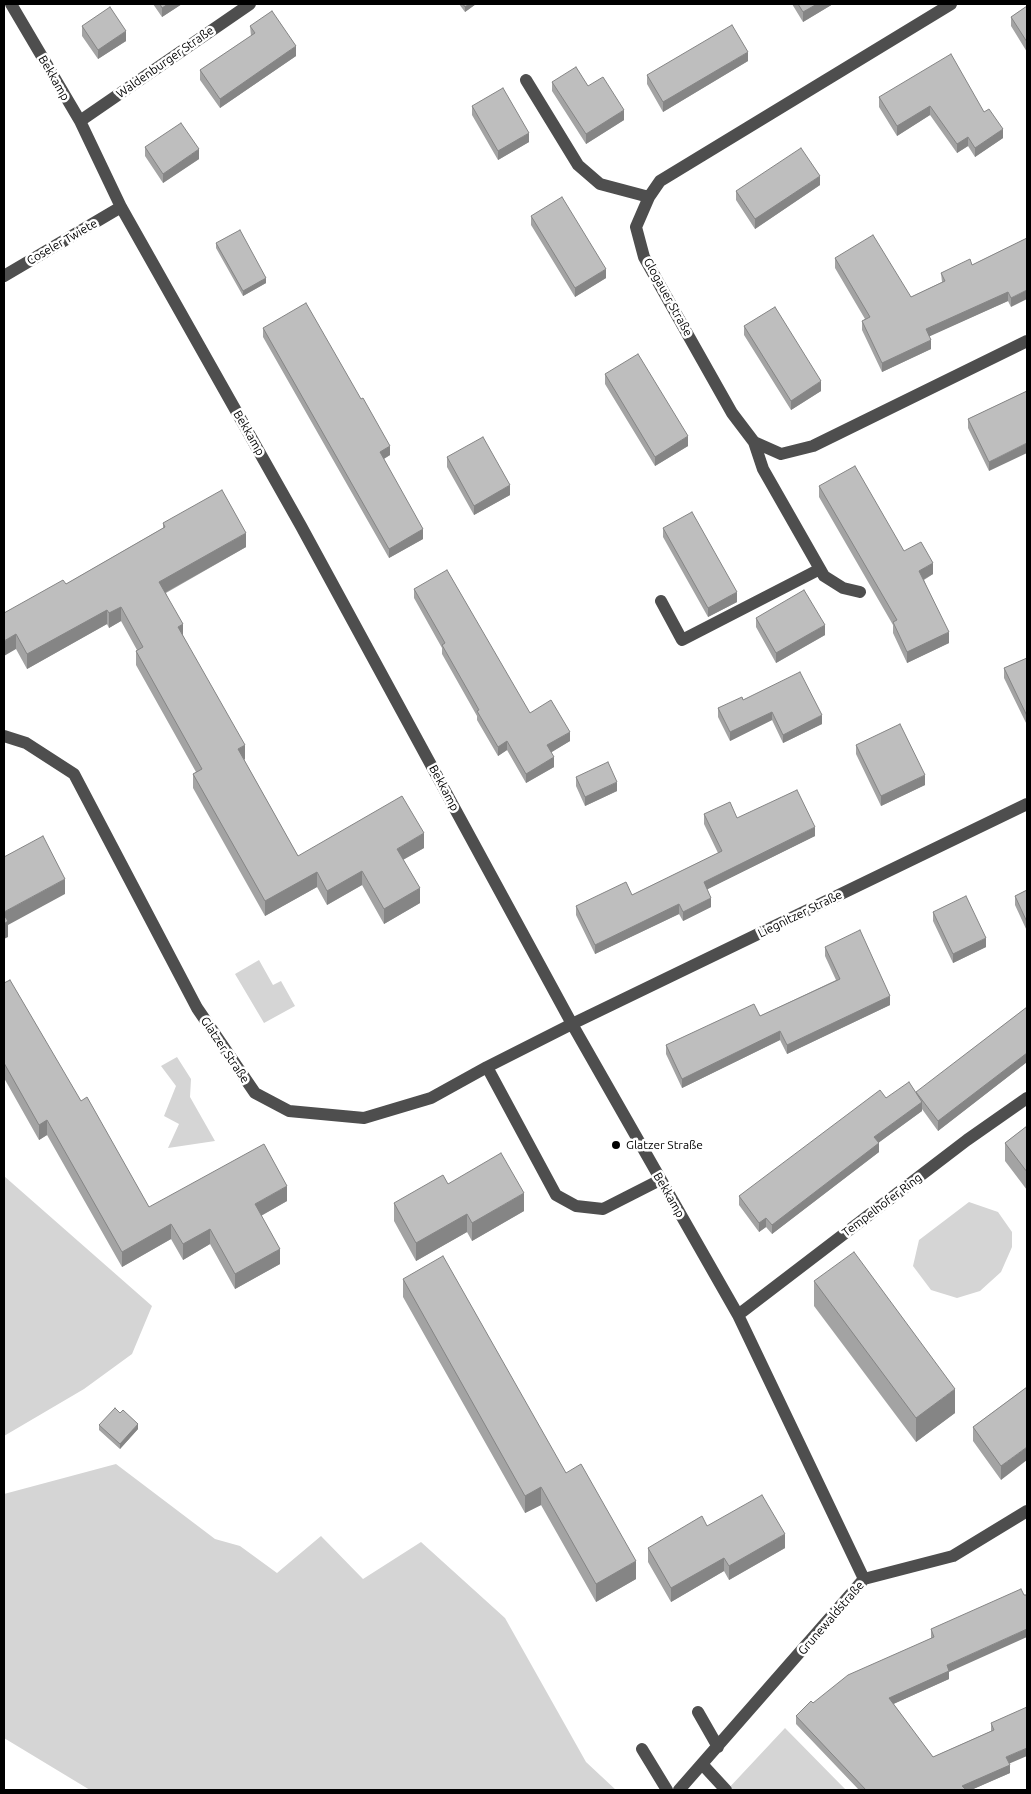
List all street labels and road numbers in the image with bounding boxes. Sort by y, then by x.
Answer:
street label: Waldenburger Straße [114,23,216,101]
street label: Bekkamp [35,53,73,103]
street label: Coseler Twiete [24,216,100,268]
street label: Glogauer Straße [640,255,696,339]
street label: Bekkamp [230,408,268,458]
street label: Bekkamp [426,763,462,813]
street label: Liegnitzer Straße [756,887,844,941]
street label: Glatzer Straße [198,1014,252,1086]
street label: Bekkamp [650,1170,688,1220]
street label: Tempelhofer Ring [839,1170,925,1240]
street label: Grunewaldstraße [795,1578,867,1658]

